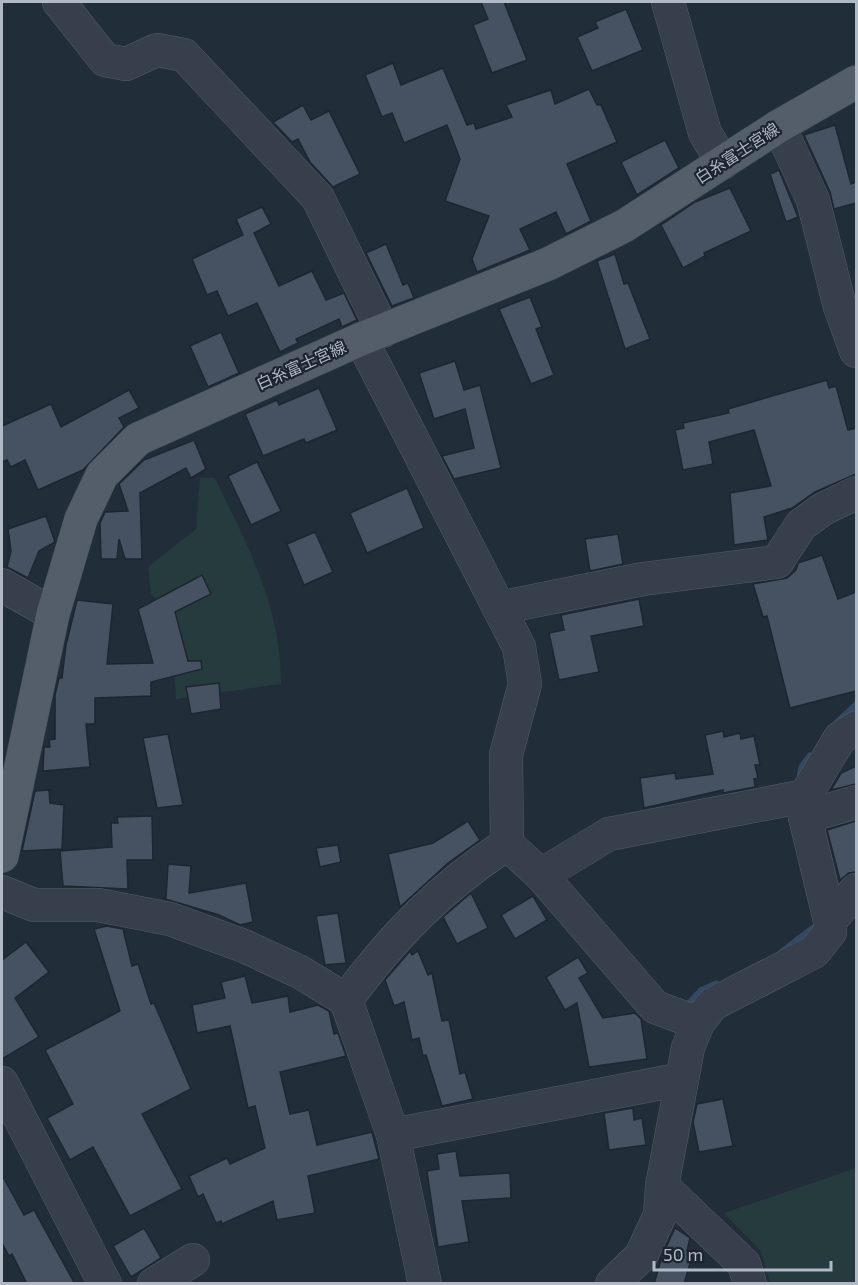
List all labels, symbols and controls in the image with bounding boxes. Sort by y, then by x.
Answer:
street label: 白糸富士宮線 [691,118,782,187]
street label: 白糸富士宮線 [253,336,349,393]
scale bar [654,1234,831,1272]
text: 50 m [663,1243,703,1265]

